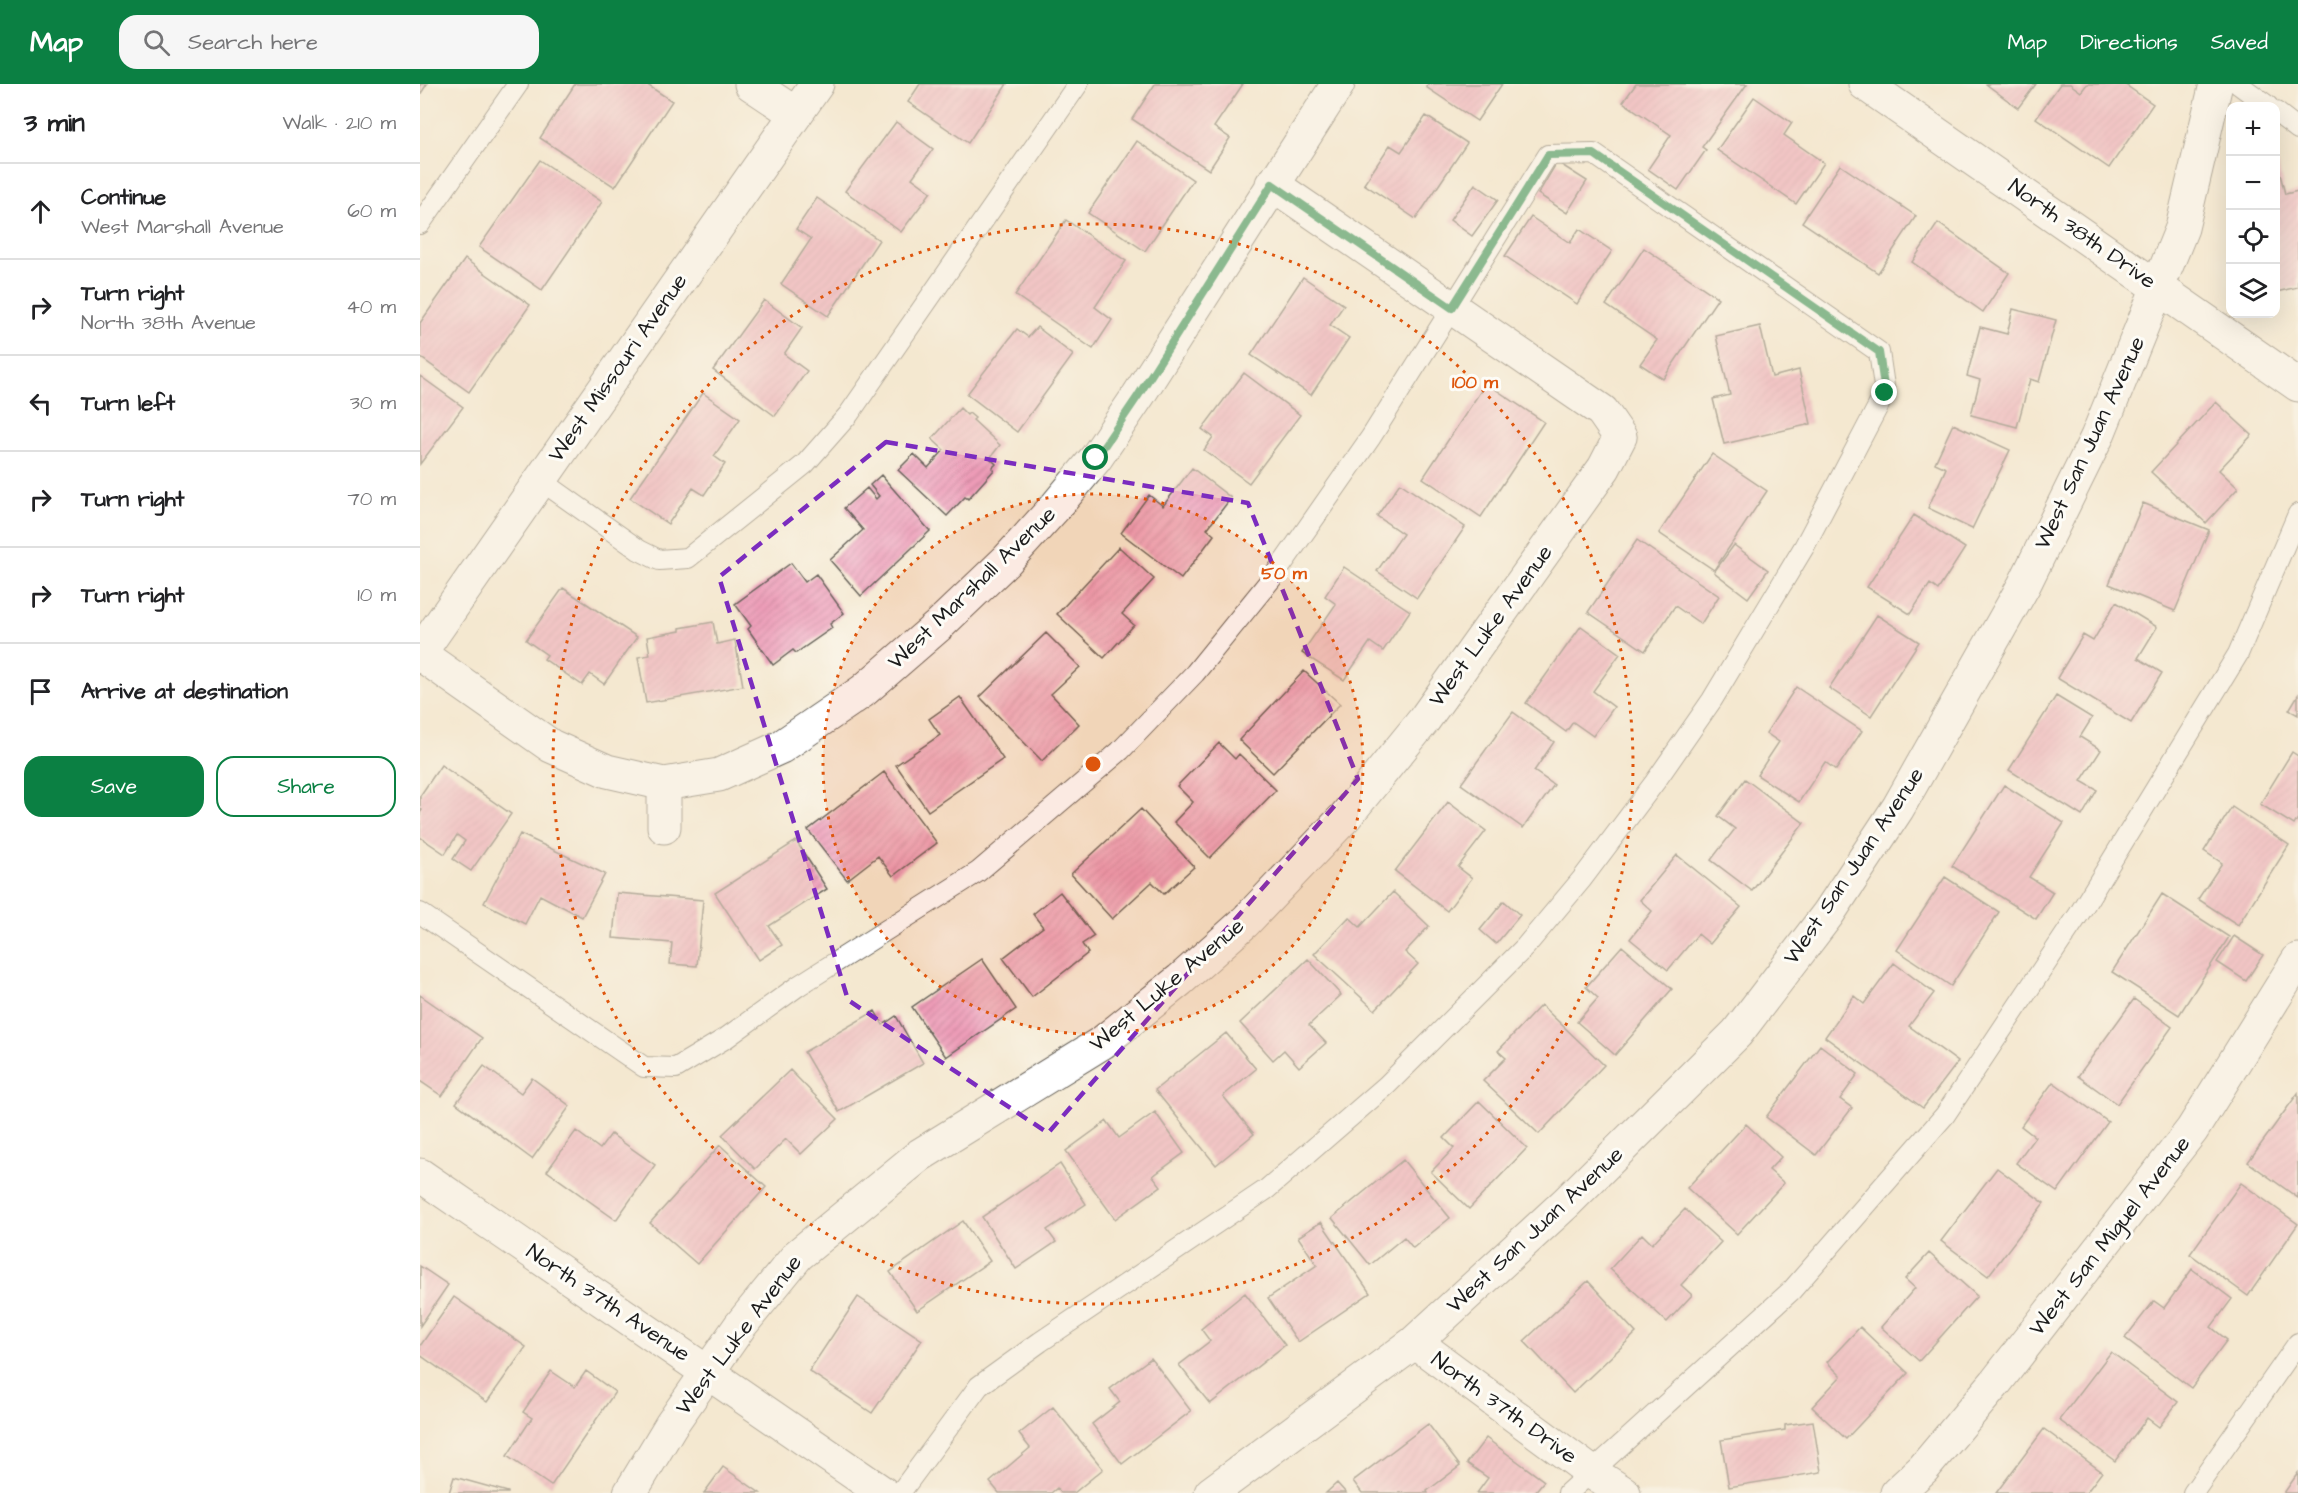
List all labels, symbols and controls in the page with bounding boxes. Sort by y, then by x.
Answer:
search box [119,15,539,69]
text: Map [30,23,83,62]
icon: search [140,26,173,59]
text: Search here [188,27,318,58]
text: Map [2007,28,2047,57]
text: Directions [2080,28,2178,57]
text: Saved [2211,28,2268,57]
map controls [2226,102,2280,318]
button: + [2226,102,2280,156]
text: 3 min [24,105,85,141]
text: Walk · 210 m [283,109,396,137]
button: − [2226,156,2280,210]
street label: North 38th Drive [2002,171,2162,297]
text: Continue [81,182,166,213]
icon: ahead [24,195,57,228]
text: 60 m [347,197,396,225]
button: locate [2226,210,2280,264]
text: West Marshall Avenue [81,213,284,241]
button: layers [2226,264,2280,318]
street label: West Missouri Avenue [541,267,695,469]
text: Turn right [81,278,184,309]
icon: right [24,291,57,324]
text: 40 m [346,293,396,321]
text: North 38th Avenue [81,309,256,337]
street label: West San Juan Avenue [2027,331,2153,555]
text: 100 m [1452,370,1499,395]
route end [1871,379,1897,405]
icon: left [24,387,57,420]
text: Turn left [81,388,175,419]
text: 30 m [350,389,396,417]
route start [1082,444,1108,470]
icon: right [24,483,57,516]
text: Turn right [81,484,184,515]
text: 70 m [348,485,396,513]
street label: West Marshall Avenue [881,499,1063,677]
street label: West Luke Avenue [1422,539,1560,713]
text: 50 m [1261,561,1308,586]
icon: right [24,579,57,612]
text: Turn right [81,580,184,611]
text: 10 m [357,581,396,609]
icon: arrive [24,675,57,708]
text: Arrive at destination [81,676,288,707]
centre of rings [1083,754,1103,774]
button: Save [24,756,204,817]
button: Share [216,756,396,817]
street label: West San Juan Avenue [1776,761,1932,971]
street label: West Luke Avenue [1083,911,1251,1059]
street label: West San Miguel Avenue [2022,1129,2199,1343]
street label: West San Juan Avenue [1440,1140,1630,1320]
street label: North 37th Avenue [520,1237,696,1370]
street label: West Luke Avenue [668,1248,810,1422]
street label: North 37th Drive [1425,1345,1583,1472]

